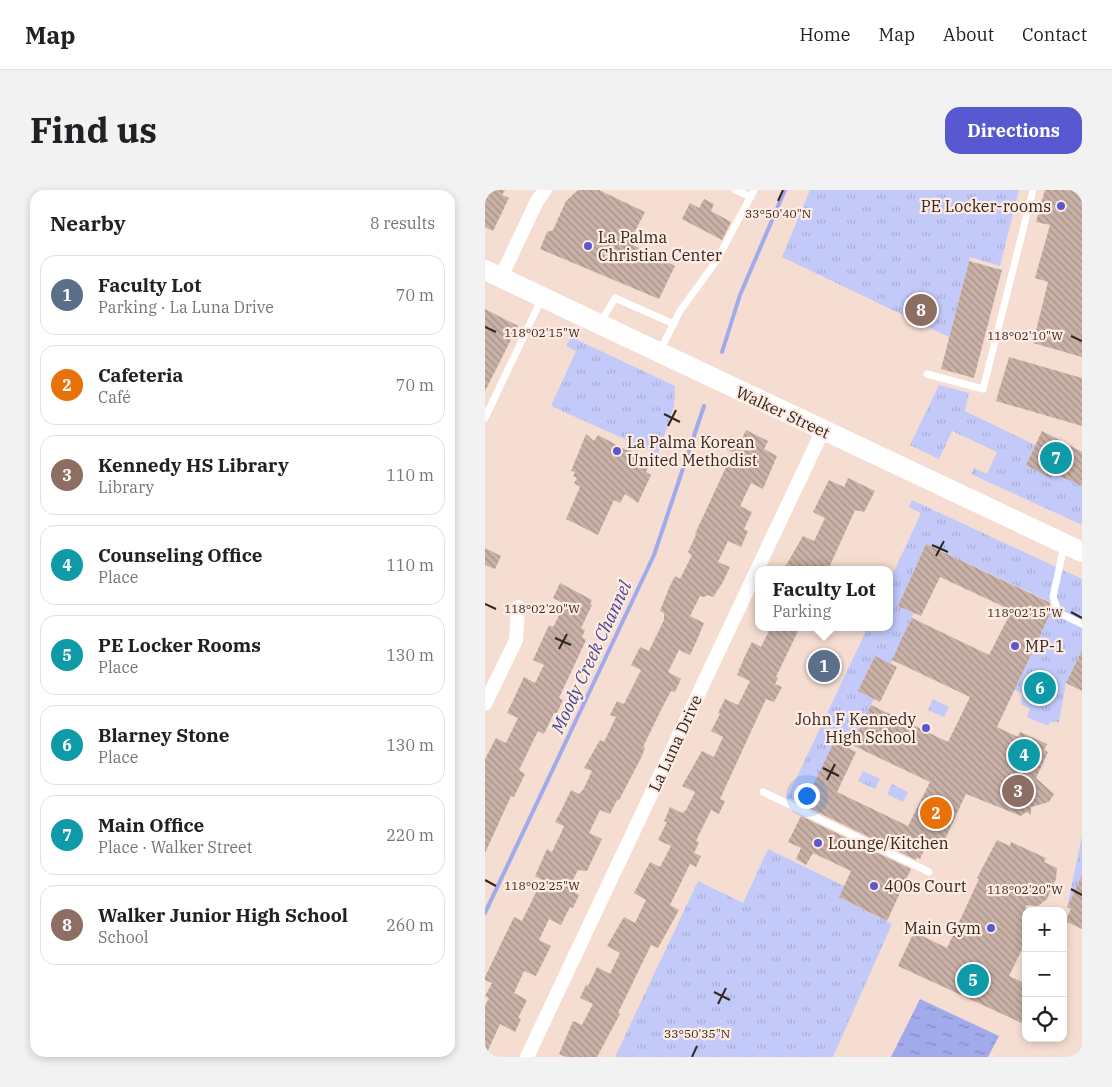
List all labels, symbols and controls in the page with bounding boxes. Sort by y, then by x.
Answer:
text: Map [25,19,75,51]
text: Home [799,23,851,46]
text: Map [879,23,915,46]
text: About [943,23,994,46]
text: Contact [1022,23,1087,46]
text: Find us [30,107,157,153]
button: Directions [945,107,1082,154]
place label: PE Locker-rooms [921,196,1051,216]
marker: PE Locker-rooms [1055,200,1067,212]
text: 33°50'40"N [745,206,811,221]
text: Nearby [50,209,126,237]
text: 8 results [370,213,435,233]
place label: La Palma Christian Center [598,227,722,265]
marker: La Palma Christian Center [582,240,594,252]
text: Faculty Lot [98,273,201,297]
text: 1 [62,285,72,305]
text: 70 m [396,285,434,305]
pin: 8 [905,291,937,329]
text: Parking · La Luna Drive [98,297,274,317]
text: 118°02'15"W [504,325,580,340]
text: 118°02'10"W [987,328,1063,343]
text: Cafeteria [98,363,183,387]
text: 2 [62,375,72,395]
text: 70 m [396,375,434,395]
street label: Walker Street [733,381,834,443]
text: Café [98,387,131,407]
place label: La Palma Korean United Methodist [627,432,758,470]
pin: 7 [1040,439,1072,477]
marker: La Palma Korean United Methodist [611,445,623,457]
text: Kennedy HS Library [98,453,289,477]
text: 3 [62,465,72,485]
text: 110 m [386,465,434,485]
text: Library [98,477,154,497]
text: Counseling Office [98,543,262,567]
text: 4 [62,555,72,575]
text: 110 m [386,555,434,575]
popup [755,566,893,631]
text: Place [98,567,138,587]
water label: Moody Creek Channel [545,576,637,738]
text: Faculty Lot [772,577,876,601]
text: 118°02'20"W [504,601,580,616]
text: Parking [772,601,831,621]
text: 118°02'15"W [987,605,1063,620]
text: PE Locker Rooms [98,633,261,657]
place label: MP-1 [1025,636,1065,656]
marker: MP-1 [1009,640,1021,652]
text: 5 [62,645,72,665]
text: 130 m [386,645,434,665]
pin: 1 [808,647,840,685]
text: Place [98,657,138,677]
pin: 6 [1024,669,1056,707]
street label: La Luna Drive [644,692,706,794]
place label: John F Kennedy High School [795,709,916,747]
marker: John F Kennedy High School [920,722,932,734]
text: Blarney Stone [98,723,230,747]
text: 6 [62,735,72,755]
text: 130 m [386,735,434,755]
pin: 4 [1008,736,1040,774]
text: Place [98,747,138,767]
pin: 3 [1002,772,1034,810]
your location [794,783,820,809]
pin: 2 [920,794,952,832]
text: Main Office [98,813,204,837]
text: 7 [62,825,72,845]
text: 220 m [386,825,434,845]
place label: Lounge/Kitchen [828,833,949,853]
text: Place · Walker Street [98,837,252,857]
marker: Lounge/Kitchen [812,837,824,849]
place label: 400s Court [884,876,967,896]
text: 118°02'25"W [504,878,580,893]
marker: 400s Court [868,880,880,892]
text: 118°02'20"W [987,882,1063,897]
text: Walker Junior High School [98,903,348,927]
map controls [1022,907,1067,1042]
button: + [1022,907,1067,952]
text: 8 [62,915,72,935]
text: 260 m [386,915,434,935]
place label: Main Gym [904,918,981,938]
marker: Main Gym [985,922,997,934]
text: School [98,927,149,947]
button: − [1022,952,1067,997]
pin: 5 [957,961,989,999]
button: locate [1022,997,1067,1042]
text: 33°50'35"N [664,1026,730,1041]

